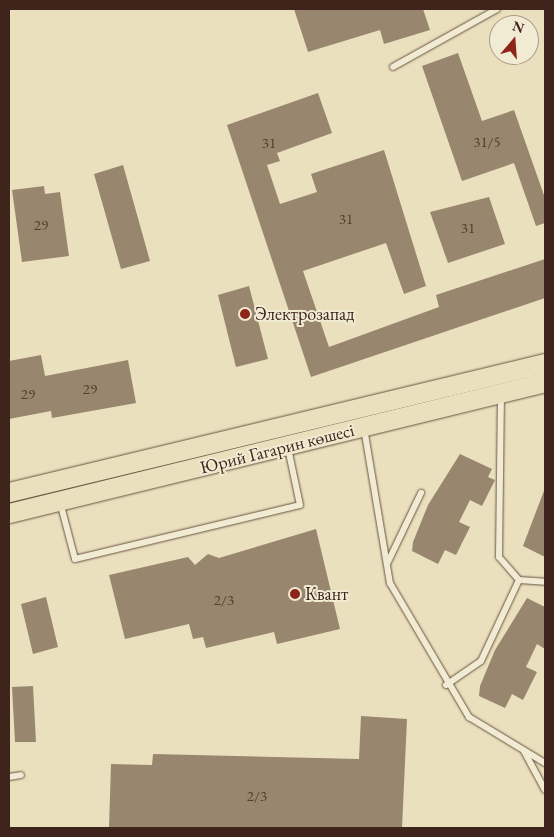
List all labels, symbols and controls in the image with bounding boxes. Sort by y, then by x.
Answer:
north arrow [489,15,539,65]
text: N [510,16,526,37]
house number: 31/5 [473,133,501,151]
house number: 31 [262,134,276,152]
house number: 31 [339,210,353,228]
house number: 29 [34,216,48,234]
house number: 31 [461,219,475,237]
place label: Электрозапад [255,303,354,325]
marker: Электрозапад [239,308,251,320]
house number: 29 [83,380,97,398]
house number: 29 [21,385,35,403]
street label: Юрий Гагарин көшесі [197,419,357,479]
place label: Квант [305,583,348,605]
marker: Квант [289,588,301,600]
house number: 2/3 [214,591,234,609]
house number: 2/3 [247,787,267,805]

